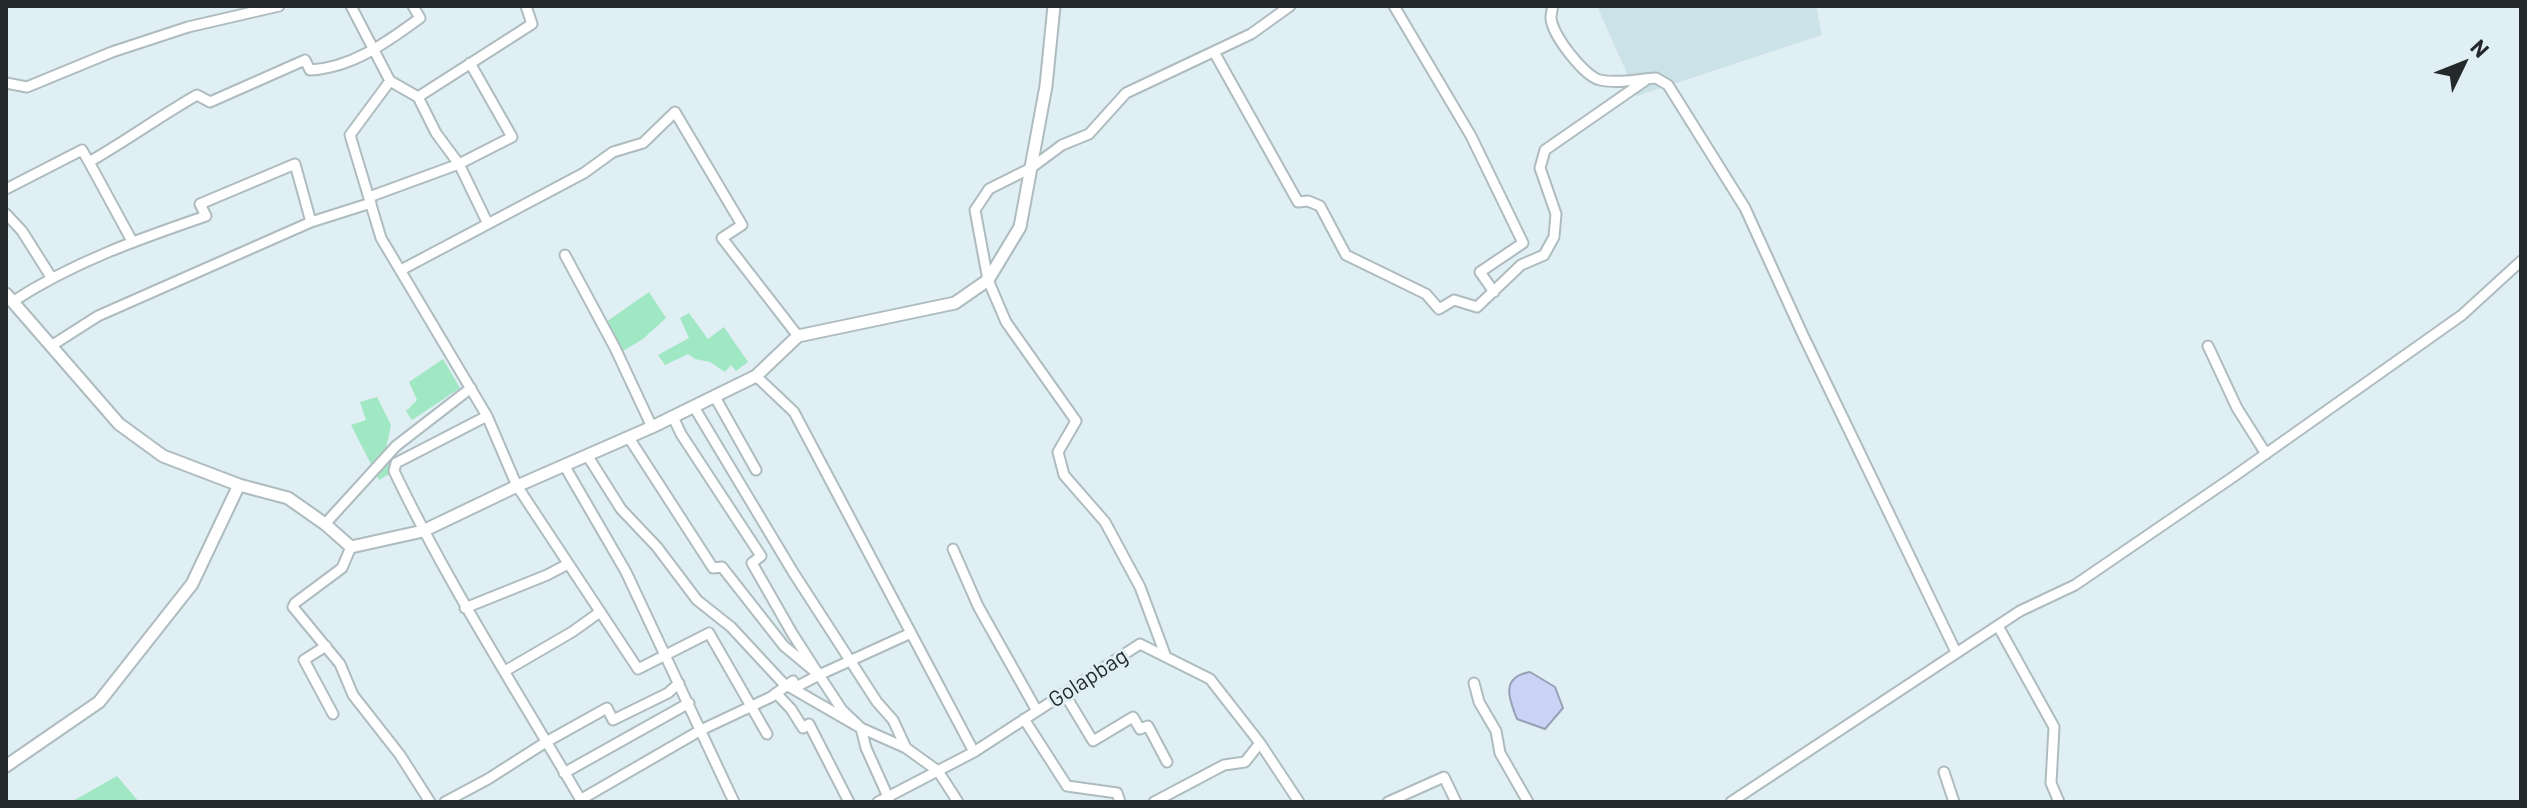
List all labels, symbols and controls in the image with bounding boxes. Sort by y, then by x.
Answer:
north arrow [2423,24,2503,104]
text: N [2466,33,2495,62]
street label: Golapbag [1044,643,1132,713]

